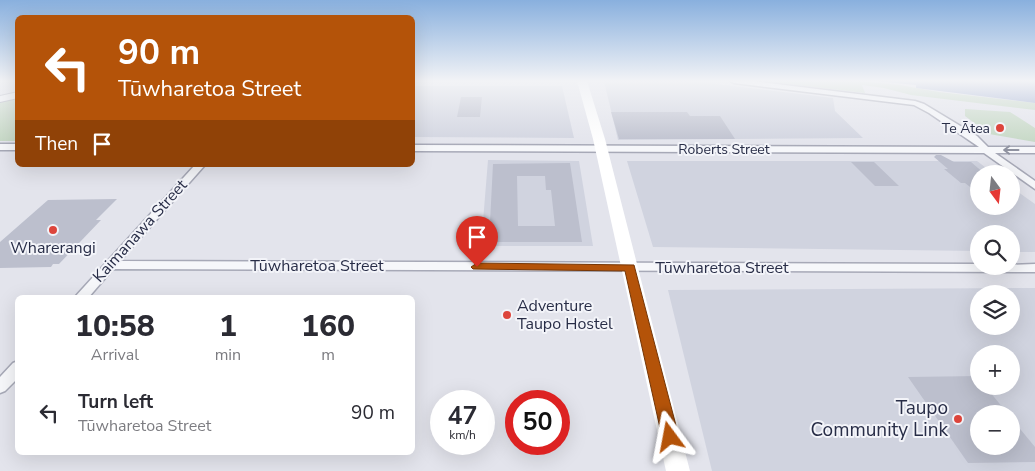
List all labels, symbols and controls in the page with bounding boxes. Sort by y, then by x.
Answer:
text: 90 m [118,29,200,76]
icon: left [35,35,100,100]
text: Tūwharetoa Street [118,74,301,104]
place label: Te Ātea [942,119,990,138]
marker: Te Ātea [994,122,1006,134]
icon: arrive [88,130,116,158]
text: Then [35,131,78,157]
street label: Roberts Street [678,140,770,159]
one-way arrow [1003,145,1019,155]
north arrow [970,165,1020,215]
map controls [970,165,1020,455]
street label: Kaimanawa Street [88,175,192,287]
pin [456,216,498,267]
icon: arrive [463,223,491,251]
marker: Wharerangi [47,224,59,236]
button: search [970,225,1020,275]
place label: Wharerangi [10,237,96,259]
street label: Tūwharetoa Street [250,255,384,277]
street label: Tūwharetoa Street [655,257,789,279]
button: layers [970,285,1020,335]
place label: Adventure Taupo Hostel [517,295,613,335]
text: 10:58 [75,306,155,347]
text: 1 [219,306,237,347]
text: 160 [301,306,355,347]
marker: Adventure Taupo Hostel [501,309,513,321]
text: Arrival [91,344,139,366]
text: min [215,344,241,366]
text: m [321,344,335,366]
button: + [970,345,1020,395]
text: Turn left [78,389,153,415]
speed limit sign: 50 [505,390,570,455]
place label: Taupo Community Link [810,395,948,443]
icon: left [35,399,63,427]
text: 47 [447,399,478,433]
text: 90 m [351,400,395,426]
button: − [970,405,1020,455]
position arrow [643,410,695,462]
marker: Taupo Community Link [952,413,964,425]
text: Tūwharetoa Street [78,415,211,437]
text: km/h [449,427,476,443]

